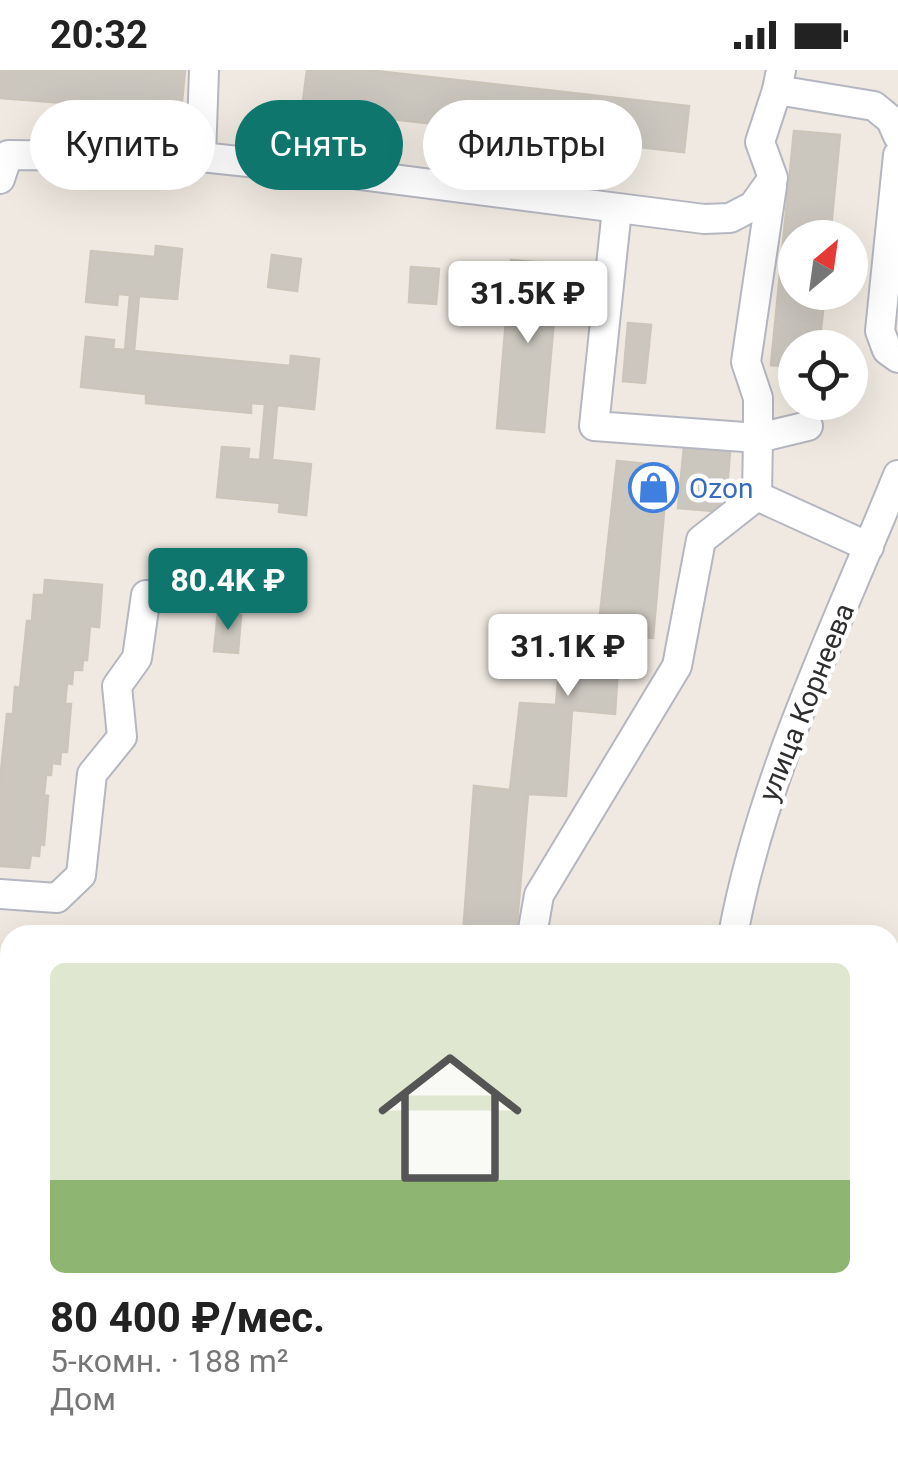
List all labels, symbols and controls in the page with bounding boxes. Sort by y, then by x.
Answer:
text: 20:32 [50,13,148,57]
chip: Купить [30,100,215,190]
chip: Снять [235,100,403,190]
chip: Фильтры [423,100,642,190]
north arrow [778,220,868,310]
map controls [778,220,868,420]
pin: 31.5K ₽ [436,261,620,346]
text: 31.5K ₽ [470,274,586,312]
button: locate [778,330,868,420]
shop icon: Ozon [628,462,680,514]
place label: Ozon [689,472,753,505]
pin: 80.4K ₽ [136,548,320,633]
text: 80.4K ₽ [170,561,286,599]
street label: улица Корнеева [752,599,861,806]
pin: 31.1K ₽ [476,614,660,699]
text: 31.1K ₽ [510,627,626,665]
icon: home [360,1028,540,1208]
text: 80 400 ₽/мес. [50,1293,325,1342]
text: 5-комн. · 188 m² [50,1342,289,1380]
text: Дом [50,1380,116,1418]

